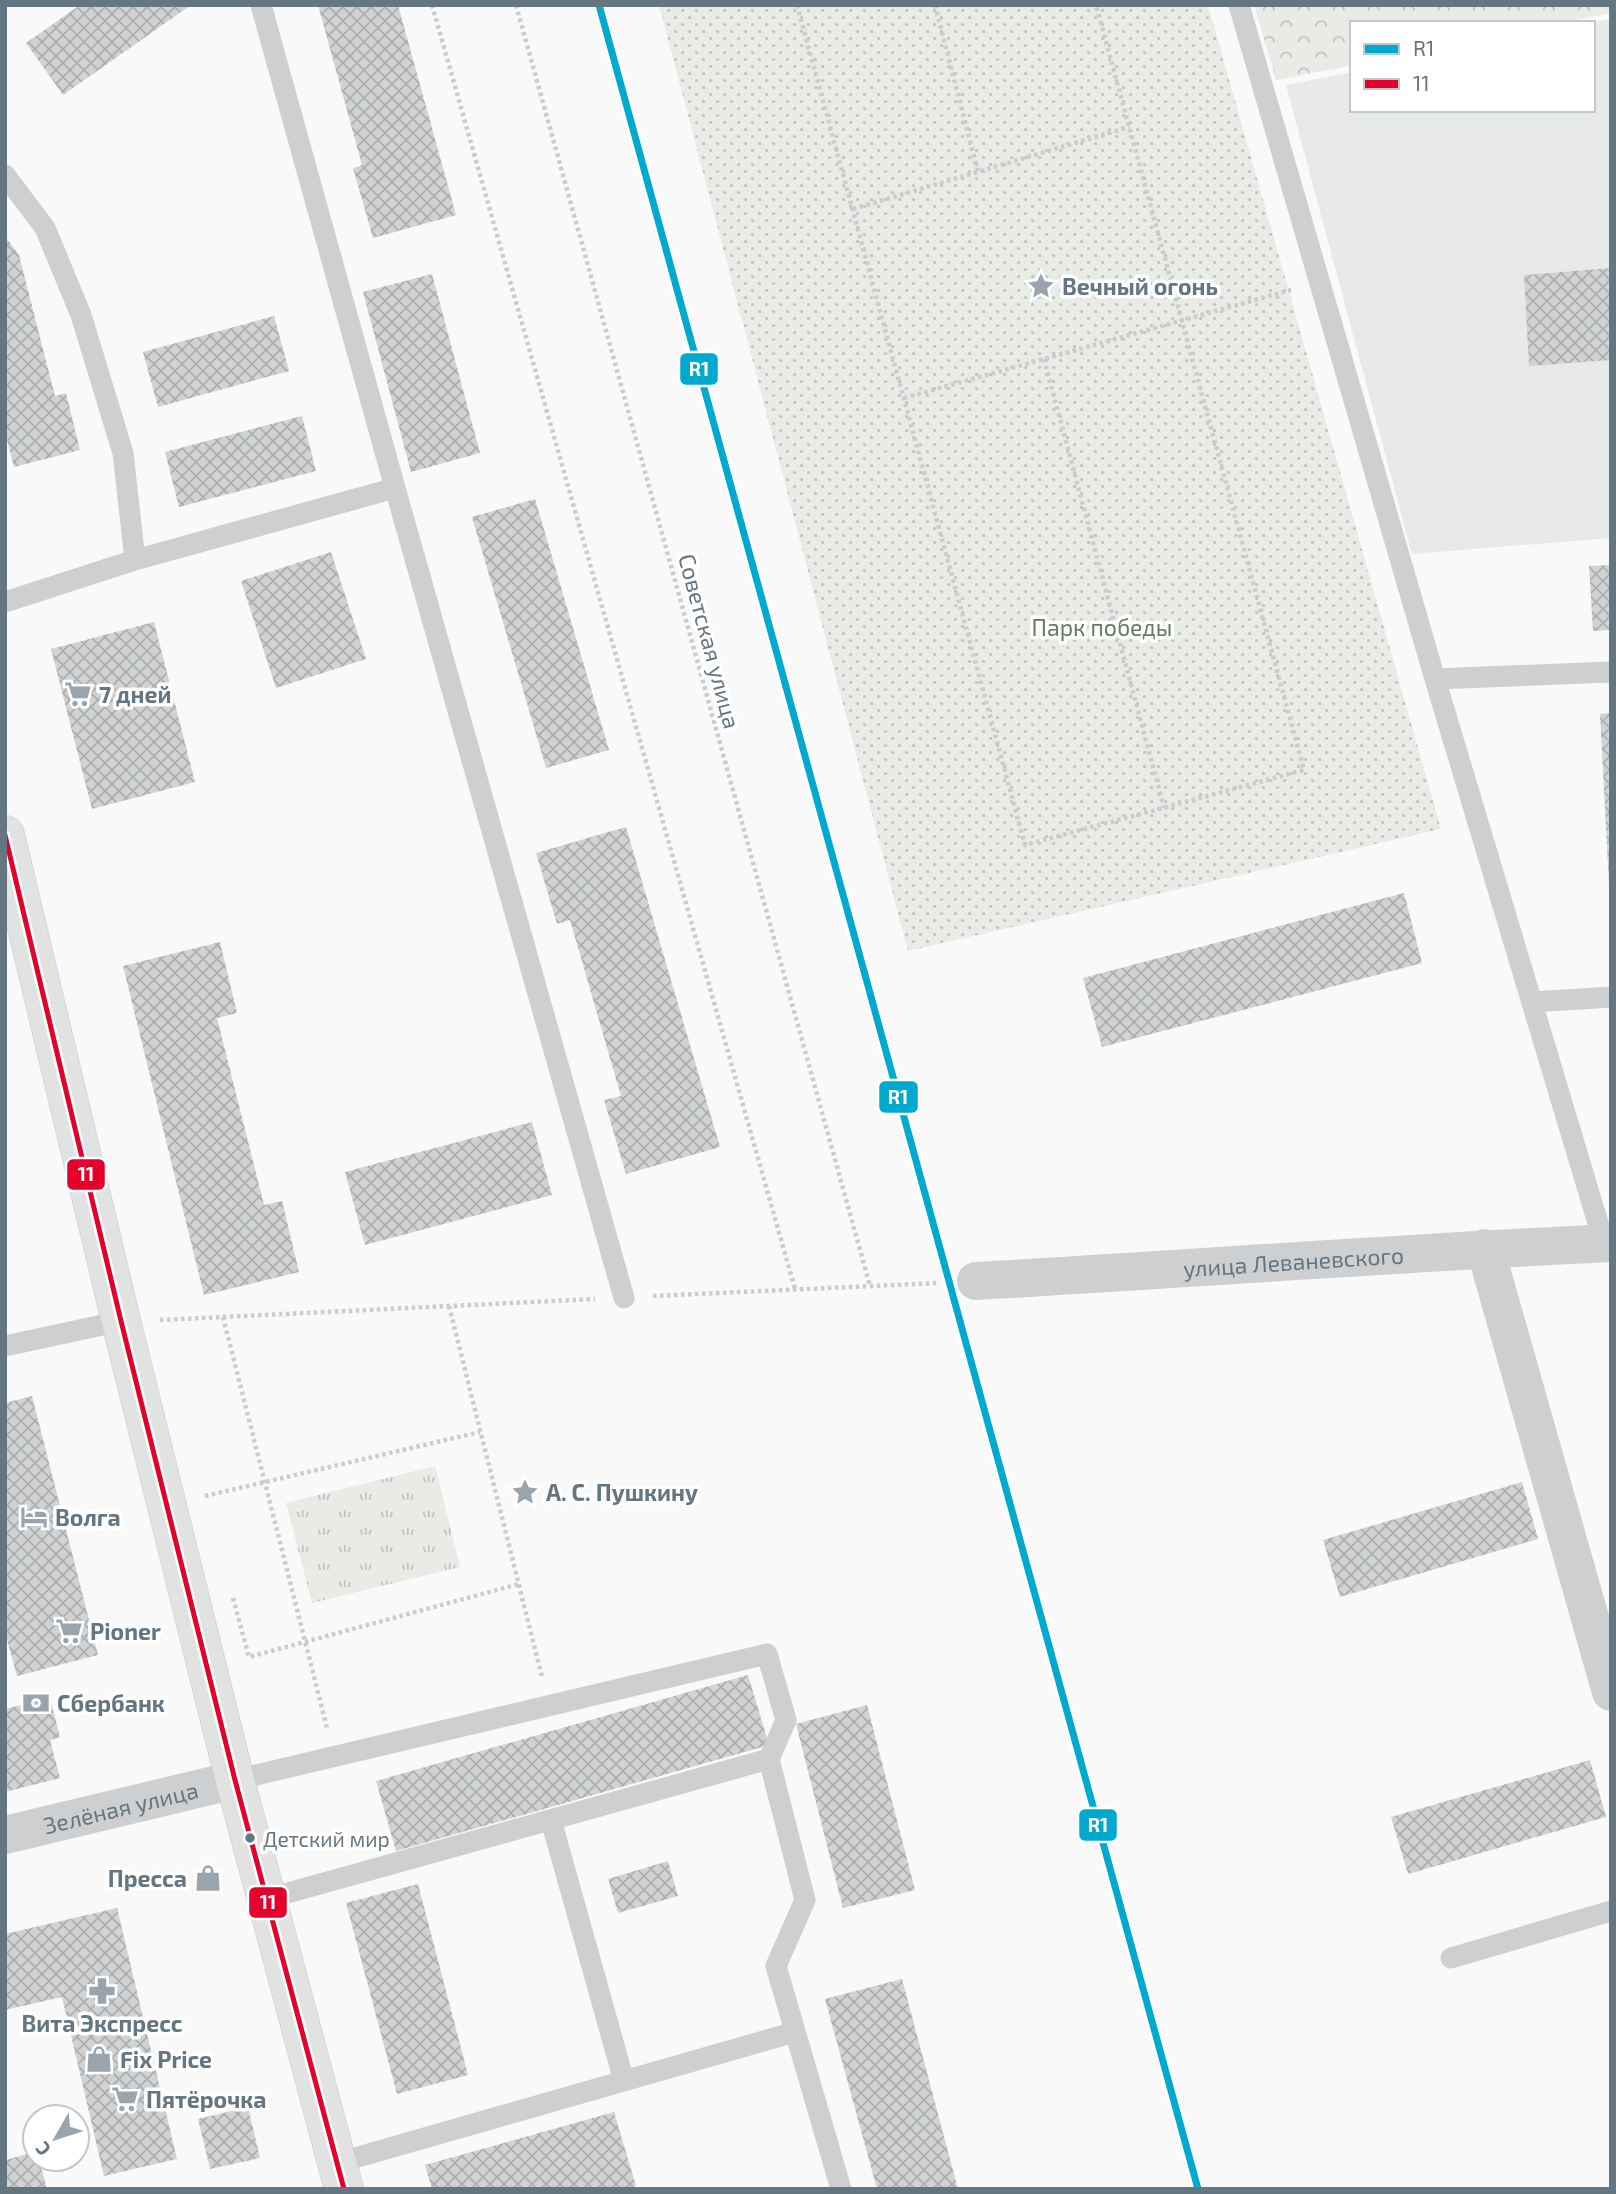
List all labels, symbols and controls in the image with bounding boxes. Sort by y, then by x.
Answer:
legend [1350,21,1595,112]
text: R1 [1413,35,1434,60]
text: 11 [1413,70,1430,95]
place icon: Вечный огонь [1026,271,1056,301]
place label: Вечный огонь [1062,272,1218,300]
line badge: R1 [679,352,719,386]
text: R1 [689,357,709,380]
street label: Советская улица [672,550,747,732]
park label: Парк победы [1032,613,1172,641]
supermarket icon: 7 дней [63,679,93,709]
place label: 7 дней [99,680,172,708]
line badge: R1 [878,1080,919,1114]
text: R1 [888,1085,908,1108]
line badge: 11 [66,1158,106,1191]
text: 11 [78,1162,94,1185]
street label: улица Леваневского [1182,1240,1405,1283]
place icon: А. С. Пушкину [510,1477,540,1507]
place label: А. С. Пушкину [546,1478,698,1506]
hotel icon: Волга [19,1502,49,1532]
place label: Волга [55,1503,121,1531]
supermarket icon: Pioner [54,1616,84,1646]
place label: Pioner [90,1617,161,1645]
bank icon: Сбербанк [21,1688,51,1718]
place label: Сбербанк [57,1689,165,1717]
street label: Зелёная улица [40,1775,201,1839]
line badge: R1 [1078,1808,1118,1842]
text: R1 [1088,1813,1108,1836]
place label: Детский мир [263,1826,390,1851]
marker: Детский мир [243,1831,257,1845]
shop icon: Пресса [193,1863,223,1893]
place label: Пресса [108,1864,187,1892]
line badge: 11 [248,1886,288,1919]
text: 11 [260,1890,276,1913]
pharmacy icon: Вита Экспресс [87,1976,117,2006]
place label: Вита Экспресс [22,2009,183,2037]
shop icon: Fix Price [84,2044,114,2074]
place label: Fix Price [120,2045,212,2073]
supermarket icon: Пятёрочка [110,2084,140,2114]
place label: Пятёрочка [146,2085,266,2113]
north arrow [21,2103,91,2173]
text: С [30,2137,55,2161]

